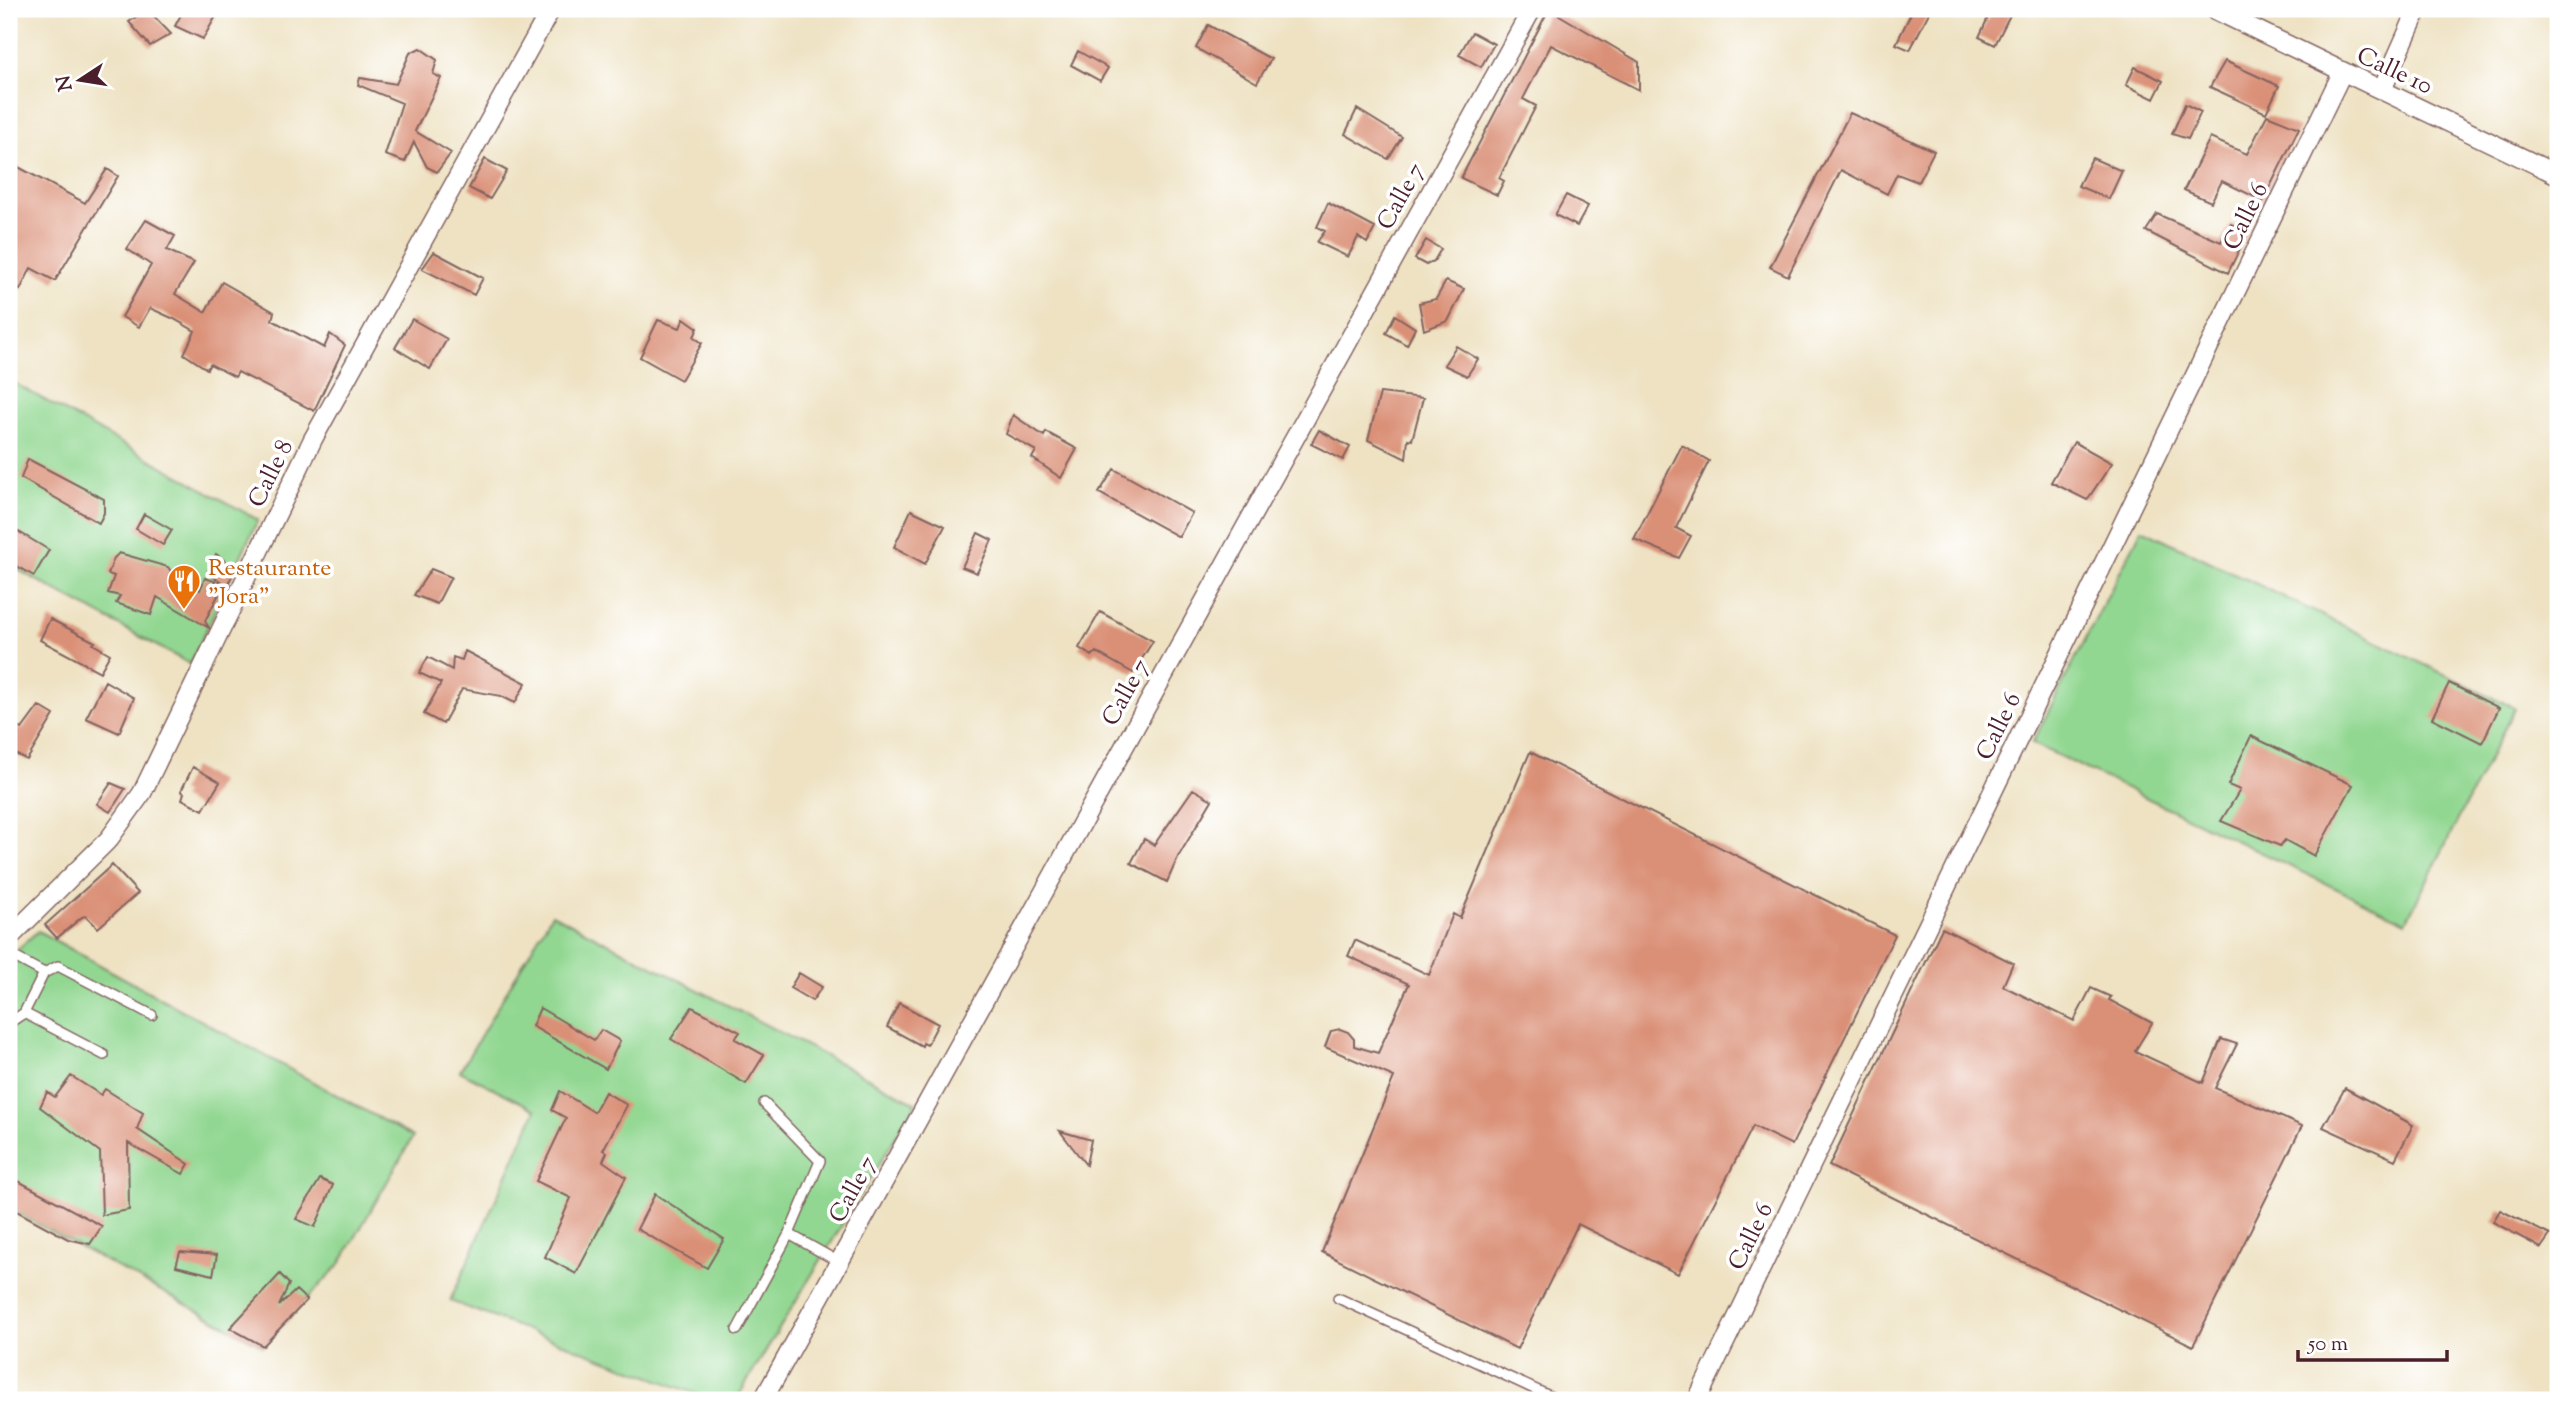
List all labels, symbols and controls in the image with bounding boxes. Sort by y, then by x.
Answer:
street label: Calle 10 [2351,39,2438,104]
north arrow [46,46,116,116]
text: N [51,73,81,93]
street label: Calle 7 [1370,157,1434,236]
street label: Calle 6 [2216,177,2278,256]
street label: Calle 8 [241,434,303,513]
place label: Restaurante "Jora" [208,552,331,614]
restaurant icon: Restaurante "Jora" [165,562,203,611]
street label: Calle 7 [1095,653,1159,732]
street label: Calle 6 [1969,687,2031,766]
street label: Calle 7 [822,1150,886,1229]
street label: Calle 6 [1721,1197,1783,1276]
scale bar [2298,1318,2446,1362]
text: 50 m [2307,1330,2348,1360]

